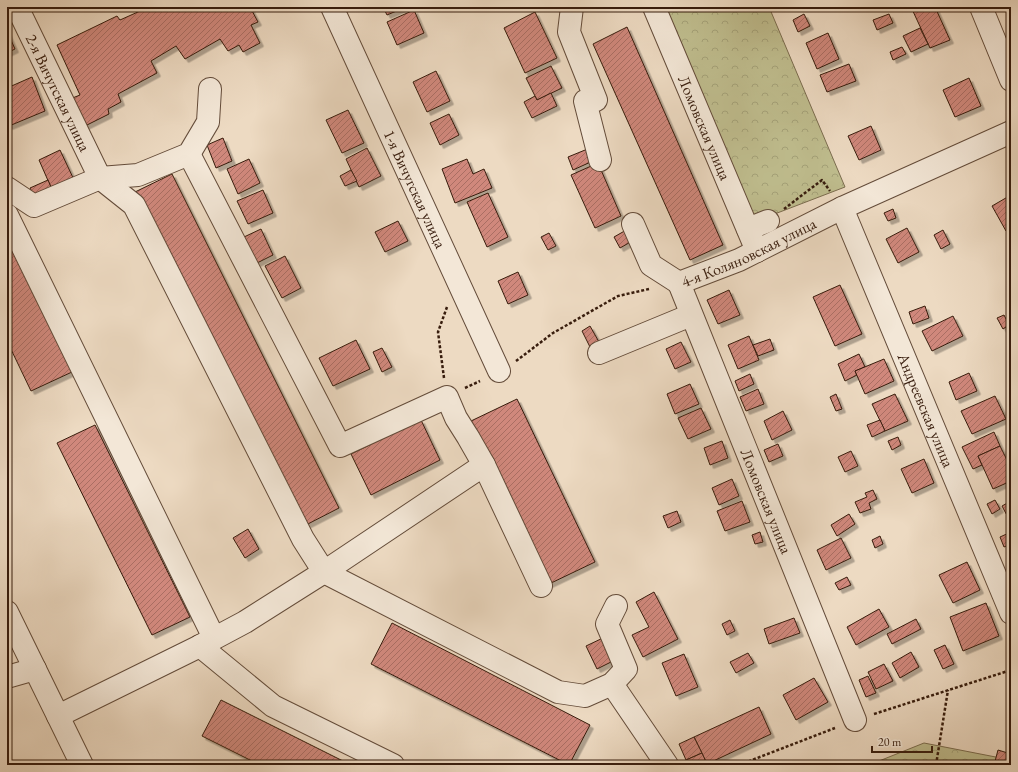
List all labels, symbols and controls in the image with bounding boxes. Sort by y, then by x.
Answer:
street label: 2-я Вичугская улица [21,30,96,155]
street label: Ломовская улица [674,72,737,184]
street label: 1-я Вичугская улица [379,126,452,252]
street label: 4-я Коляновская улица [678,212,820,292]
street label: Андреевская улица [893,349,960,471]
street label: Ломовская улица [736,445,798,557]
scale bar [872,728,932,754]
text: 20 m [878,734,902,750]

